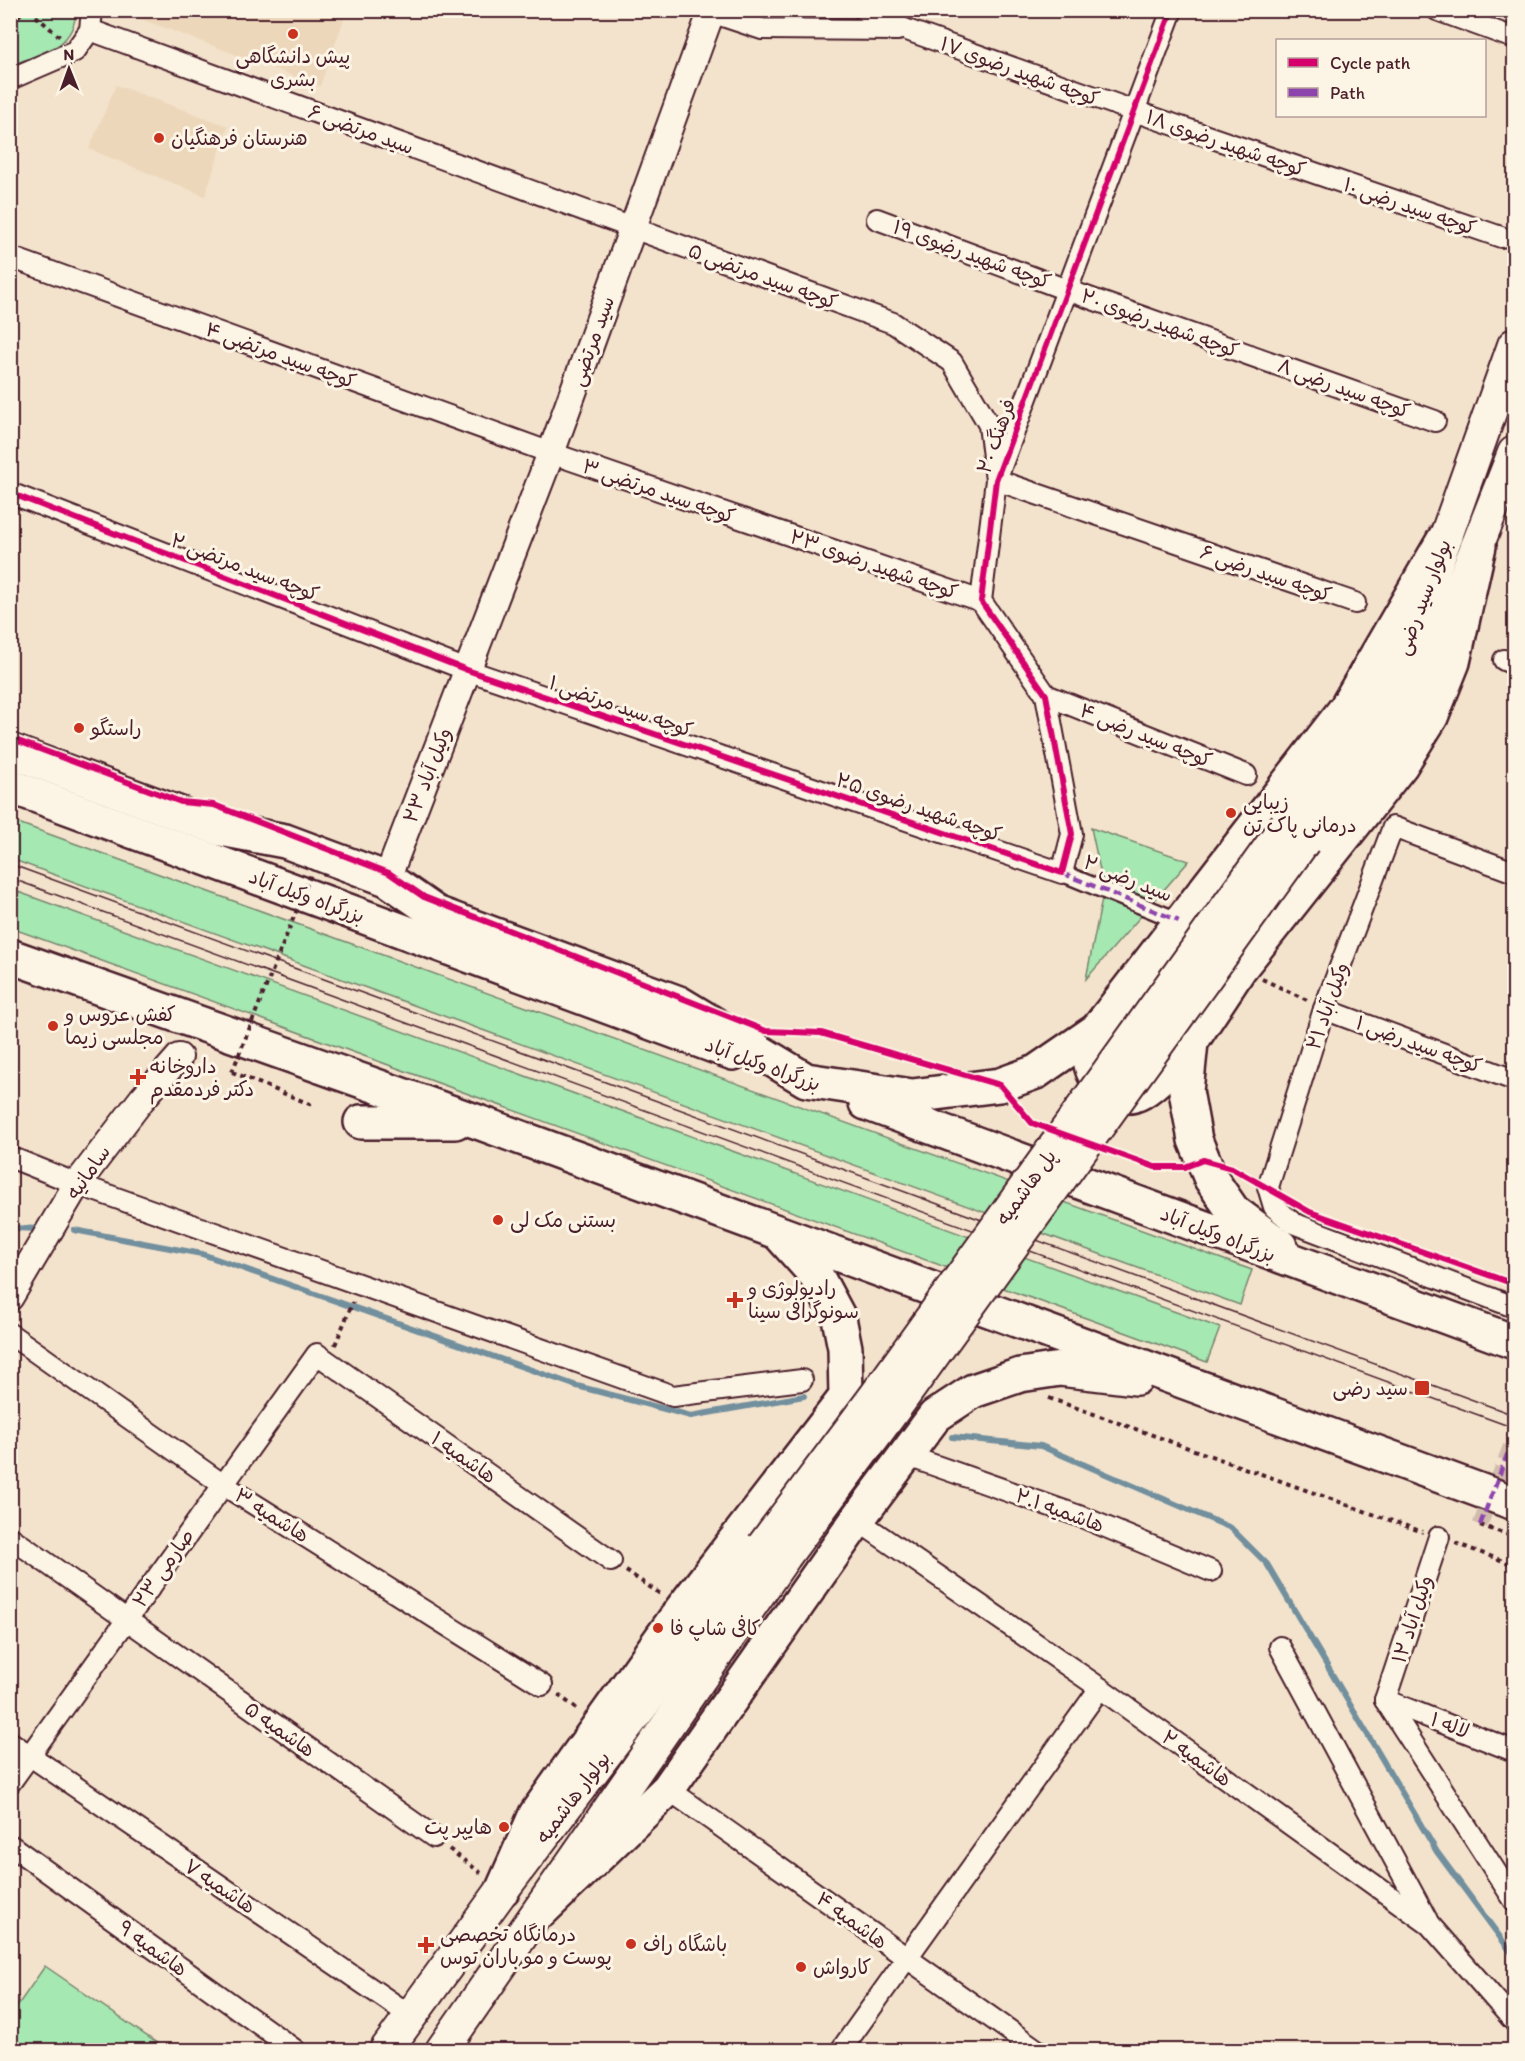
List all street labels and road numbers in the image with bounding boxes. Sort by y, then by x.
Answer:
street label: کوچه شهید رضوی ۱۷ [937,31,1103,112]
street label: سید مرتضی ۶ [305,99,417,160]
street label: کوچه شهید رضوی ۱۸ [1143,104,1309,183]
street label: کوچه سید رضی ۱۰ [1340,172,1480,241]
street label: کوچه شهید رضوی ۱۹ [889,214,1054,295]
street label: کوچه سید مرتضی ۵ [685,238,841,315]
street label: کوچه شهید رضوی ۲۰ [1077,283,1242,364]
street label: سید مرتضی [565,293,620,390]
street label: کوچه سید مرتضی ۴ [202,317,360,394]
street label: کوچه سید رضی ۸ [1274,353,1414,424]
street label: فرهنگ ۲۰ [971,395,1021,477]
street label: کوچه سید مرتضی ۳ [579,454,739,529]
street label: کوچه شهید رضوی ۲۳ [786,524,961,605]
street label: کوچه سید مرتضی ۲ [167,528,323,607]
street label: بولوار سید رضی [1390,536,1458,659]
street label: کوچه سید رضی ۶ [1197,539,1335,608]
street label: کوچه سید مرتضی ۱ [545,670,696,743]
street label: کوچه سید رضی ۴ [1076,698,1216,773]
street label: ۲۳ وکیل آباد [398,724,456,826]
street label: کوچه شهید رضوی ۲۵ [833,767,1005,848]
street label: سید رضی ۲ [1080,849,1176,908]
street label: بزرگراه وکیل آباد [246,864,368,928]
street label: ۲۱ وکیل آباد [1301,959,1353,1053]
street label: کوچه سید رضی ۱ [1352,1010,1485,1079]
street label: بزرگراه وکیل آباد [702,1032,824,1096]
street label: سامانیه [61,1140,115,1204]
street label: پل هاشمیه [991,1145,1062,1230]
street label: بزرگراه وکیل آباد [1157,1201,1279,1267]
street label: هاشمیه ۱ [427,1426,501,1488]
street label: هاشمیه ۳ [230,1483,314,1547]
street label: هاشمیه ۲.۱ [1012,1483,1108,1537]
street label: صارمی ۲۳ [127,1524,200,1612]
street label: ۱۲ وکیل آباد [1387,1572,1437,1666]
street label: هاشمیه ۵ [240,1696,320,1762]
street label: لاله ۱ [1427,1707,1473,1743]
street label: هاشمیه ۲ [1157,1725,1237,1791]
street label: بولوار هاشمیه [531,1746,617,1849]
street label: هاشمیه ۷ [180,1853,260,1919]
street label: هاشمیه ۴ [812,1886,892,1954]
street label: هاشمیه ۹ [114,1915,192,1981]

